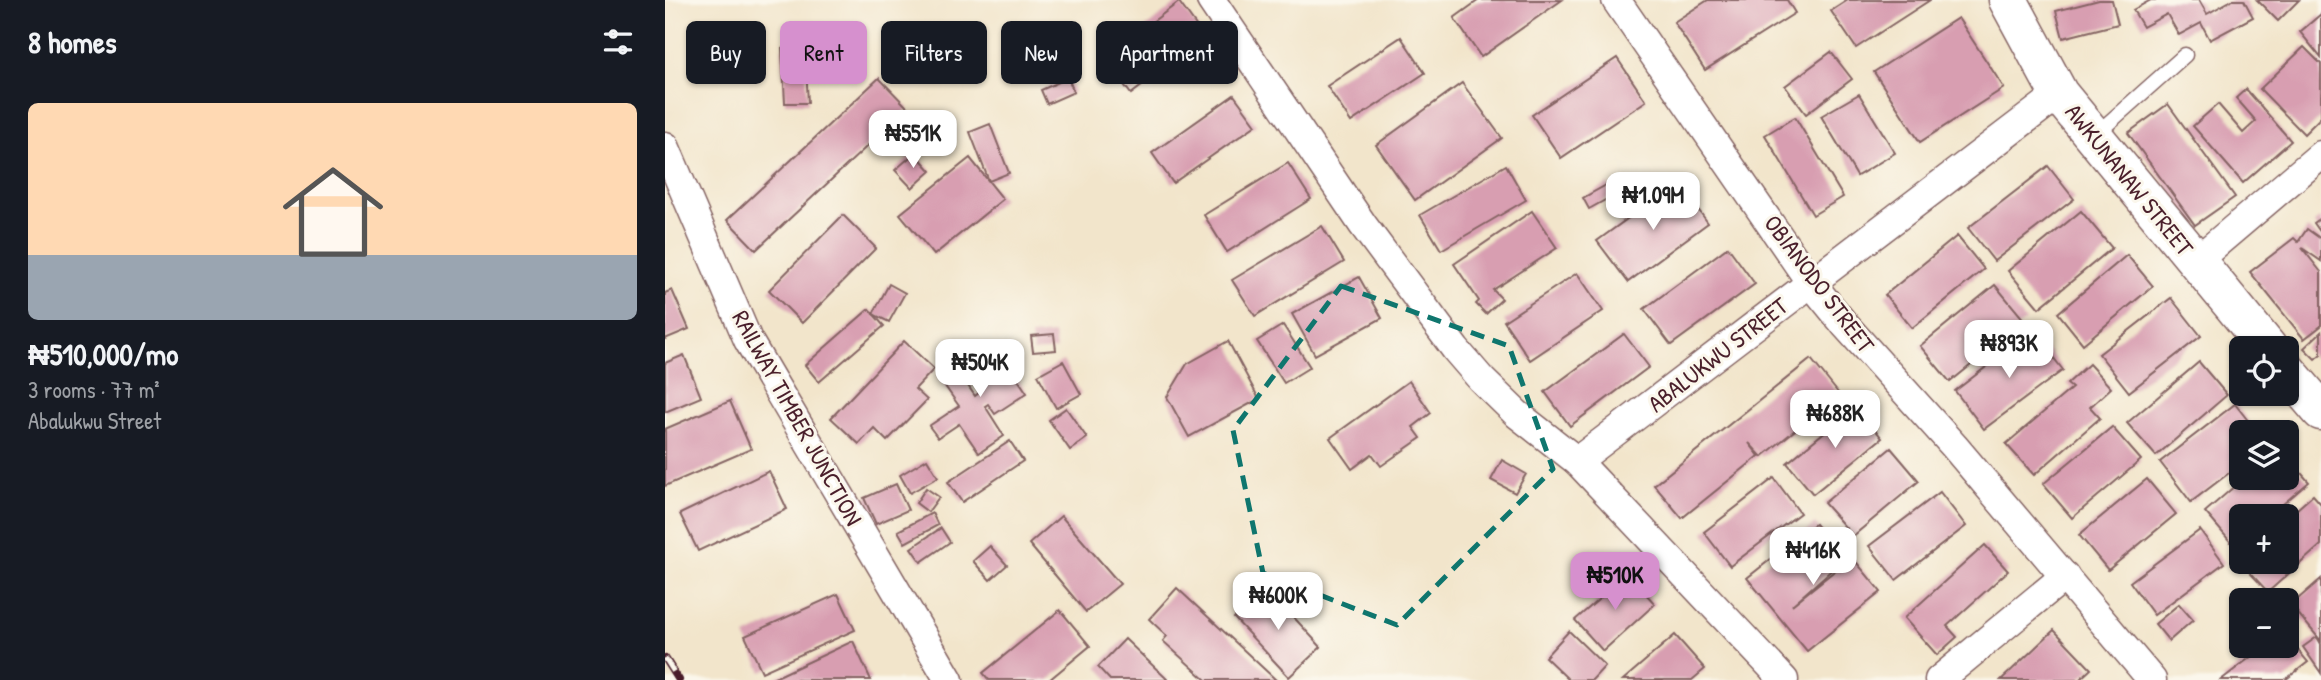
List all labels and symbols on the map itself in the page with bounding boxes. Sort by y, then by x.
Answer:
street label: AWKUNANAW STREET [2058,97,2202,263]
pin: ₦551K [864,110,962,170]
pin: ₦1.09M [1596,173,1710,232]
street label: OBIANODO STREET [1757,208,1883,359]
street label: ABALUKWU STREET [1641,289,1795,419]
street label: RAILWAY TIMBER JUNCTION [725,304,870,531]
pin: ₦893K [1960,320,2058,380]
pin: ₦504K [931,340,1029,399]
pin: ₦688K [1786,391,1884,450]
pin: ₦416K [1764,528,1862,587]
pin: ₦510K [1566,552,1664,612]
pin: ₦600K [1229,572,1327,632]

